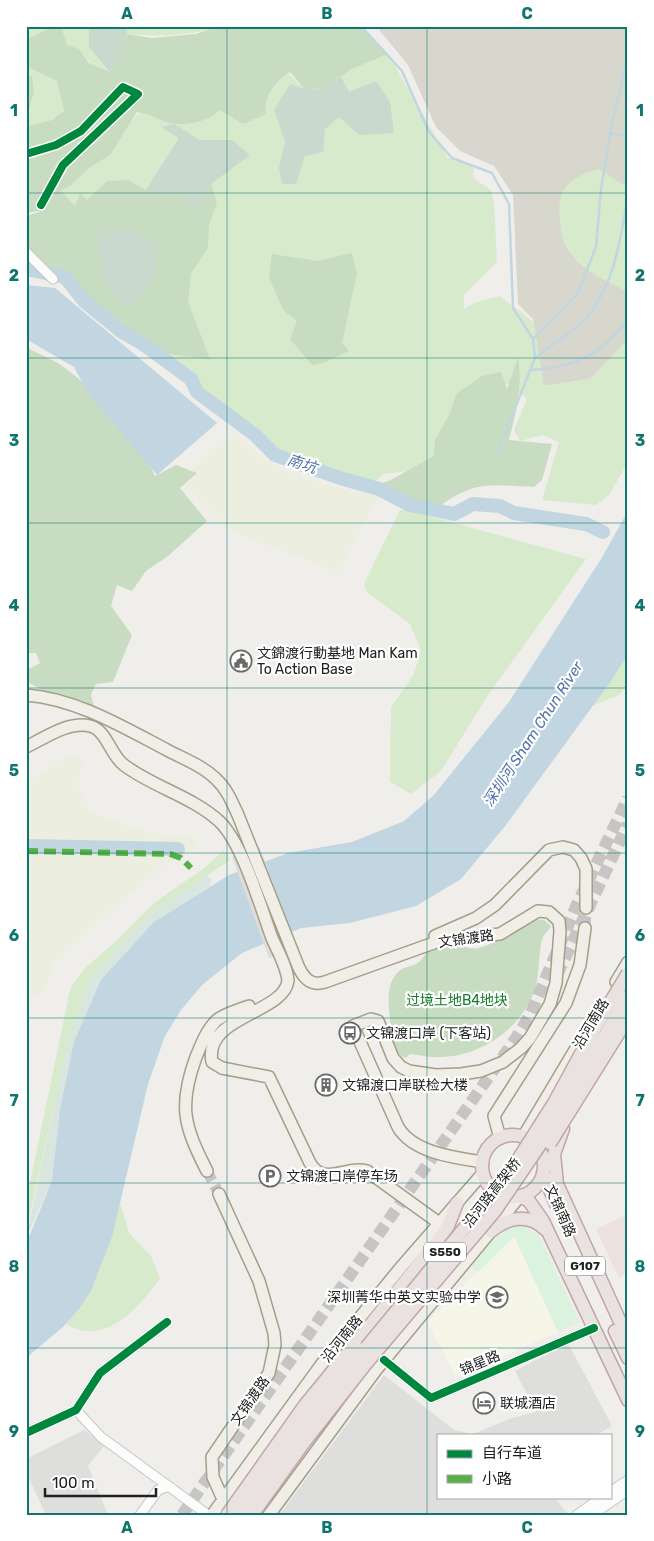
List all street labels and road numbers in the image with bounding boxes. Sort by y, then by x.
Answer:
street label: 文锦渡路 [437,927,495,951]
street label: 沿河南路 [569,996,613,1052]
street label: 沿河路高架桥 [459,1155,525,1231]
street label: 文锦南路 [541,1182,579,1240]
road number: S550 [424,1242,466,1262]
road number: G107 [565,1256,605,1276]
street label: 沿河南路 [318,1312,366,1366]
street label: 锦星路 [457,1347,503,1379]
street label: 文锦渡路 [227,1373,273,1429]

